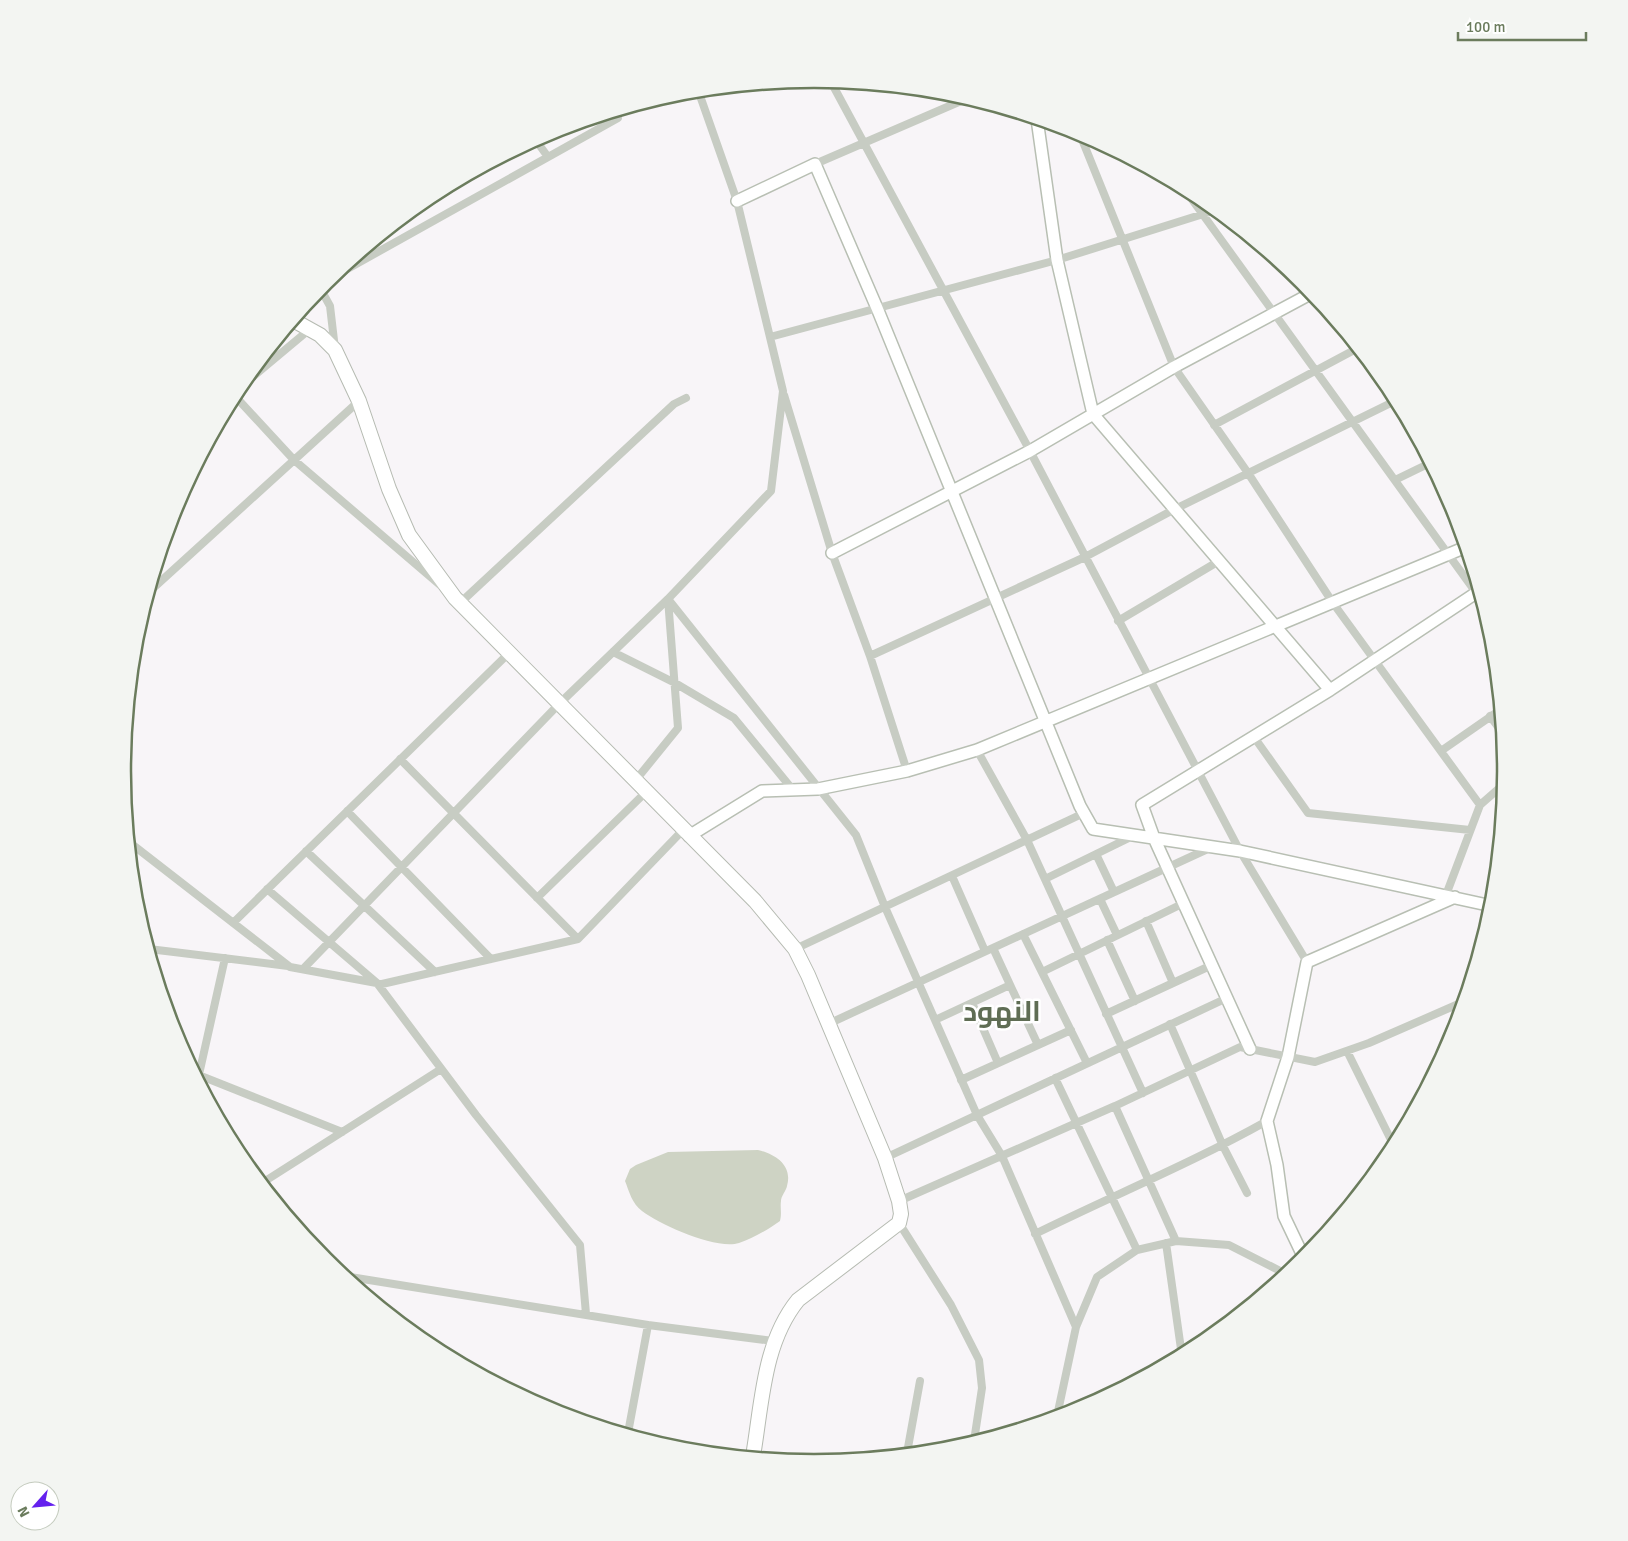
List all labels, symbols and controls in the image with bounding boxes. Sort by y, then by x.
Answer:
scale bar [1458,10,1586,42]
text: 100 m [1466,18,1506,36]
district label: النهود [963,995,1041,1029]
north arrow [10,1481,60,1531]
text: N [14,1503,34,1520]

